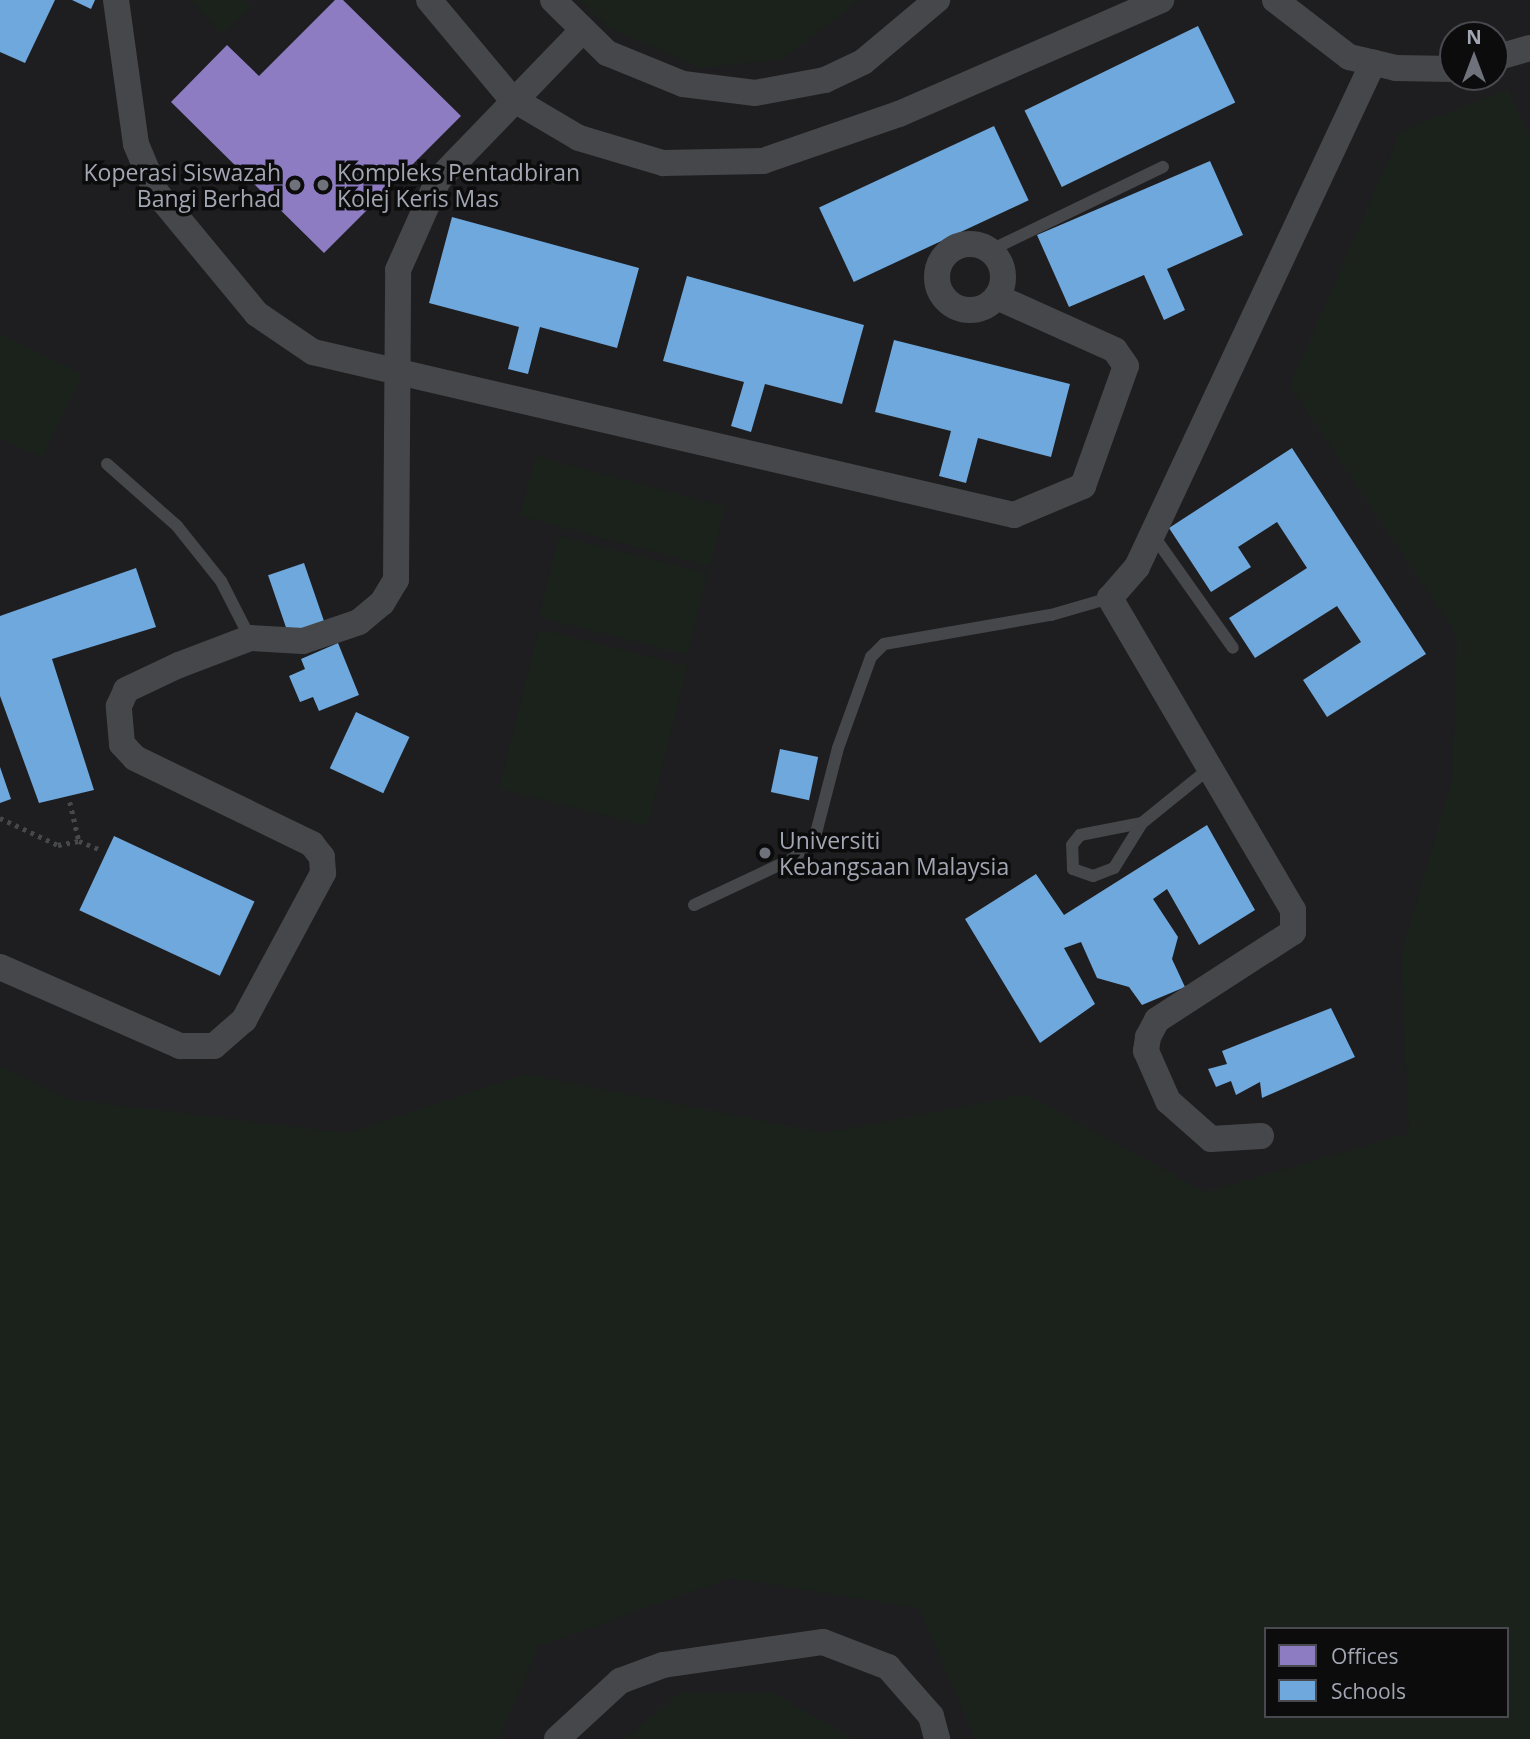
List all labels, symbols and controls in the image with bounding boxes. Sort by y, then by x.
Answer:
north arrow [1439,21,1509,91]
text: N [1466,24,1482,50]
place label: Koperasi Siswazah Bangi Berhad [84,158,281,212]
place label: Kompleks Pentadbiran Kolej Keris Mas [337,158,580,212]
marker: Koperasi Siswazah Bangi Berhad [287,177,303,193]
marker: Kompleks Pentadbiran Kolej Keris Mas [315,177,331,193]
place label: Universiti Kebangsaan Malaysia [779,826,1009,880]
marker: Universiti Kebangsaan Malaysia [757,845,773,861]
legend [1264,1627,1509,1718]
text: Offices [1331,1642,1399,1670]
text: Schools [1331,1677,1406,1705]

